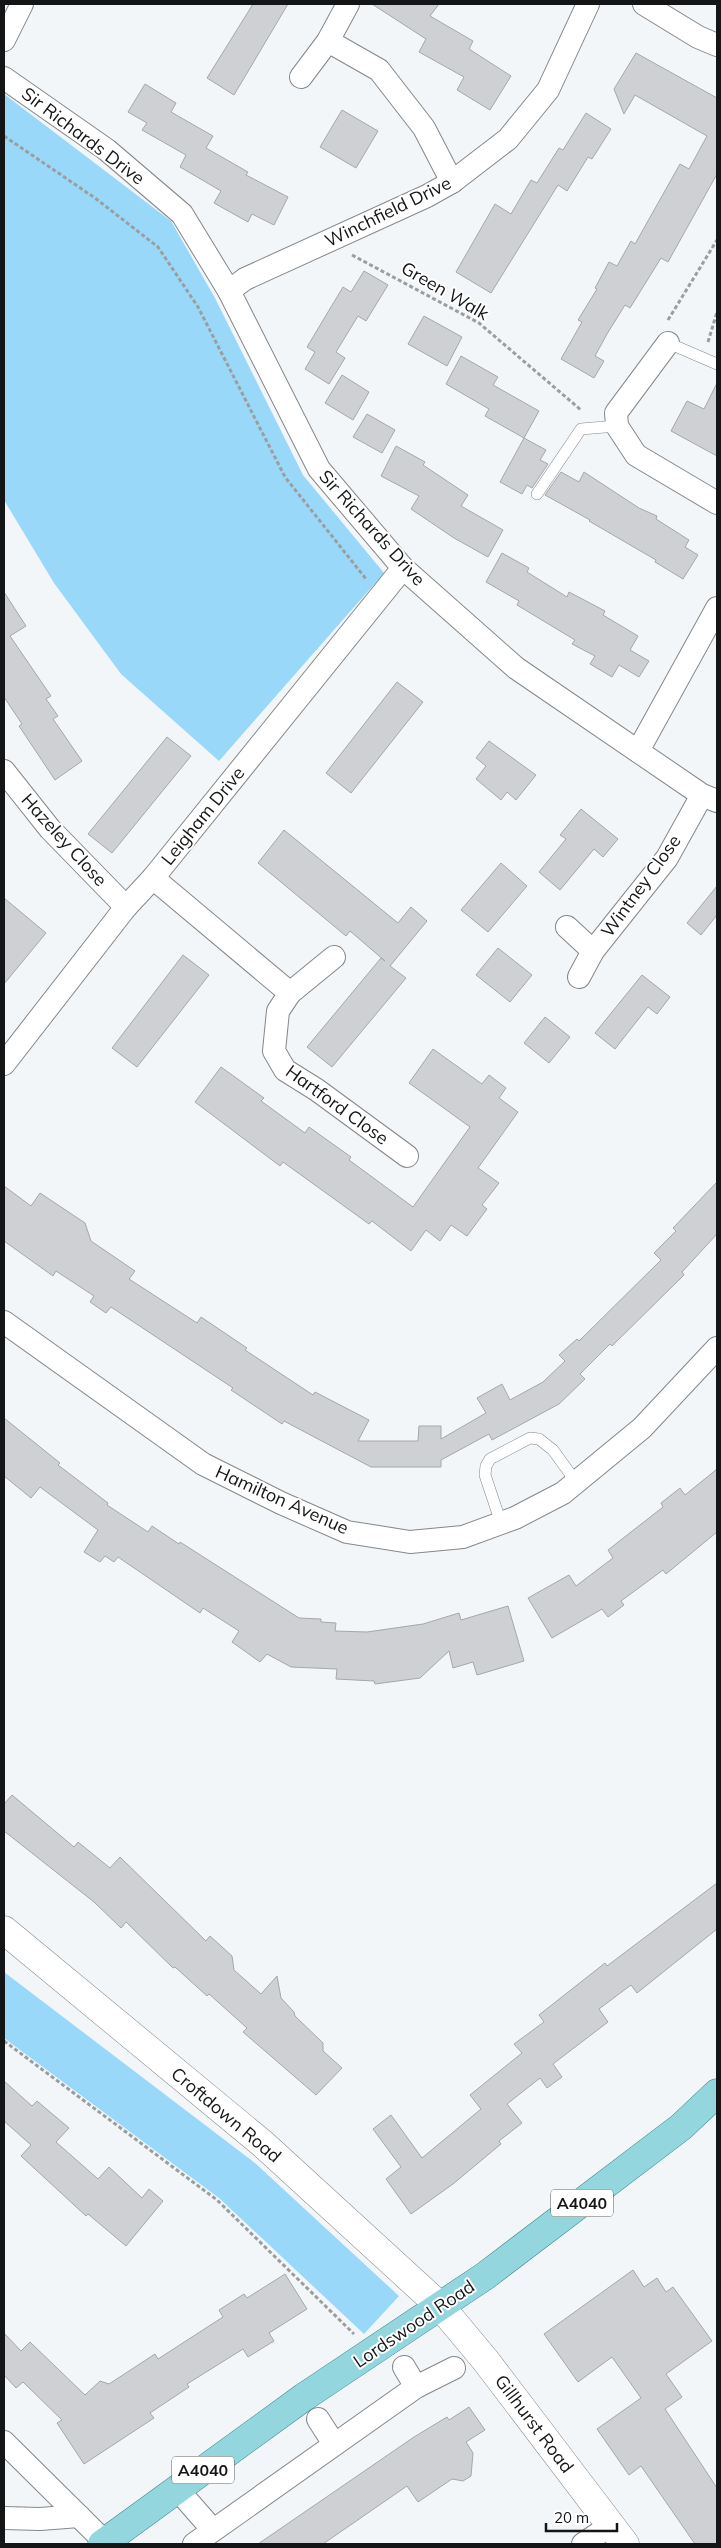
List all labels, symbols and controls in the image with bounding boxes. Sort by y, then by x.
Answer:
street label: Sir Richards Drive [17,82,149,189]
street label: Winchfield Drive [321,171,455,252]
street label: Green Walk [397,256,494,325]
street label: Sir Richards Drive [314,465,430,590]
street label: Leigham Drive [156,762,249,870]
street label: Hazeley Close [17,788,112,891]
street label: Wintney Close [596,830,686,942]
street label: Hartford Close [281,1060,393,1150]
street label: Hamilton Avenue [212,1460,352,1539]
street label: Croftdown Road [167,2062,286,2167]
road number: A4040 [551,2190,613,2216]
street label: Lordswood Road [349,2274,479,2373]
street label: Gillhurst Road [490,2370,579,2477]
road number: A4040 [172,2456,234,2484]
scale bar [546,2500,617,2532]
text: 20 m [554,2508,589,2527]

